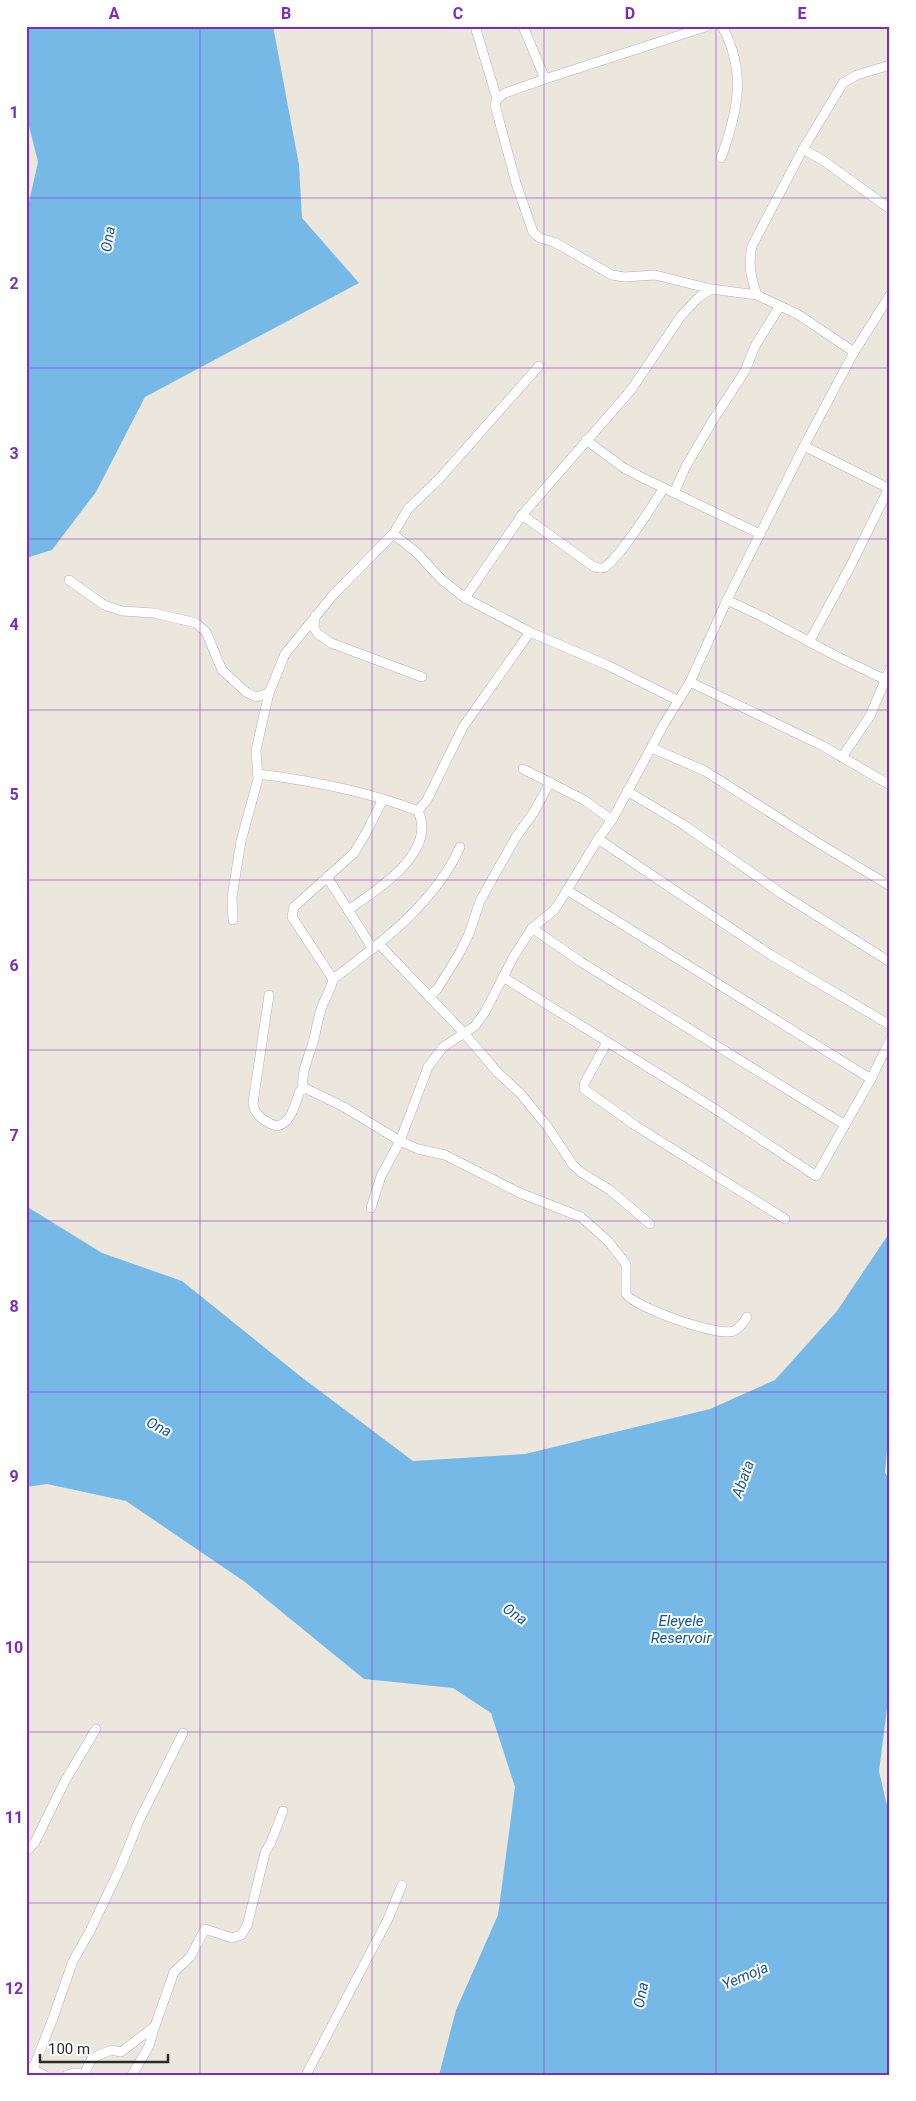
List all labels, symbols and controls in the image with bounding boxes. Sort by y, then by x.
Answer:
text: A [109,4,120,23]
text: B [281,4,291,23]
text: C [453,4,463,23]
text: D [625,4,635,23]
text: E [798,4,807,23]
text: 1 [9,103,19,122]
water label: Ona [97,225,119,253]
text: 2 [9,274,19,293]
text: 3 [9,444,19,463]
text: 4 [9,615,19,634]
text: 5 [9,785,19,804]
text: 6 [9,956,19,975]
text: 7 [9,1126,19,1145]
text: 8 [9,1297,19,1316]
water label: Ona [143,1413,175,1441]
water label: Abata [728,1458,758,1501]
text: 9 [9,1467,19,1486]
water label: Ona [499,1599,531,1629]
water label: Eleyele Reservoir [651,1612,712,1647]
text: 10 [5,1638,23,1657]
text: 11 [5,1808,23,1827]
water label: Yemoja [719,1958,771,1994]
text: 12 [5,1979,23,1998]
water label: Ona [630,1980,652,2009]
scale bar [40,2031,168,2063]
text: 100 m [48,2040,90,2058]

